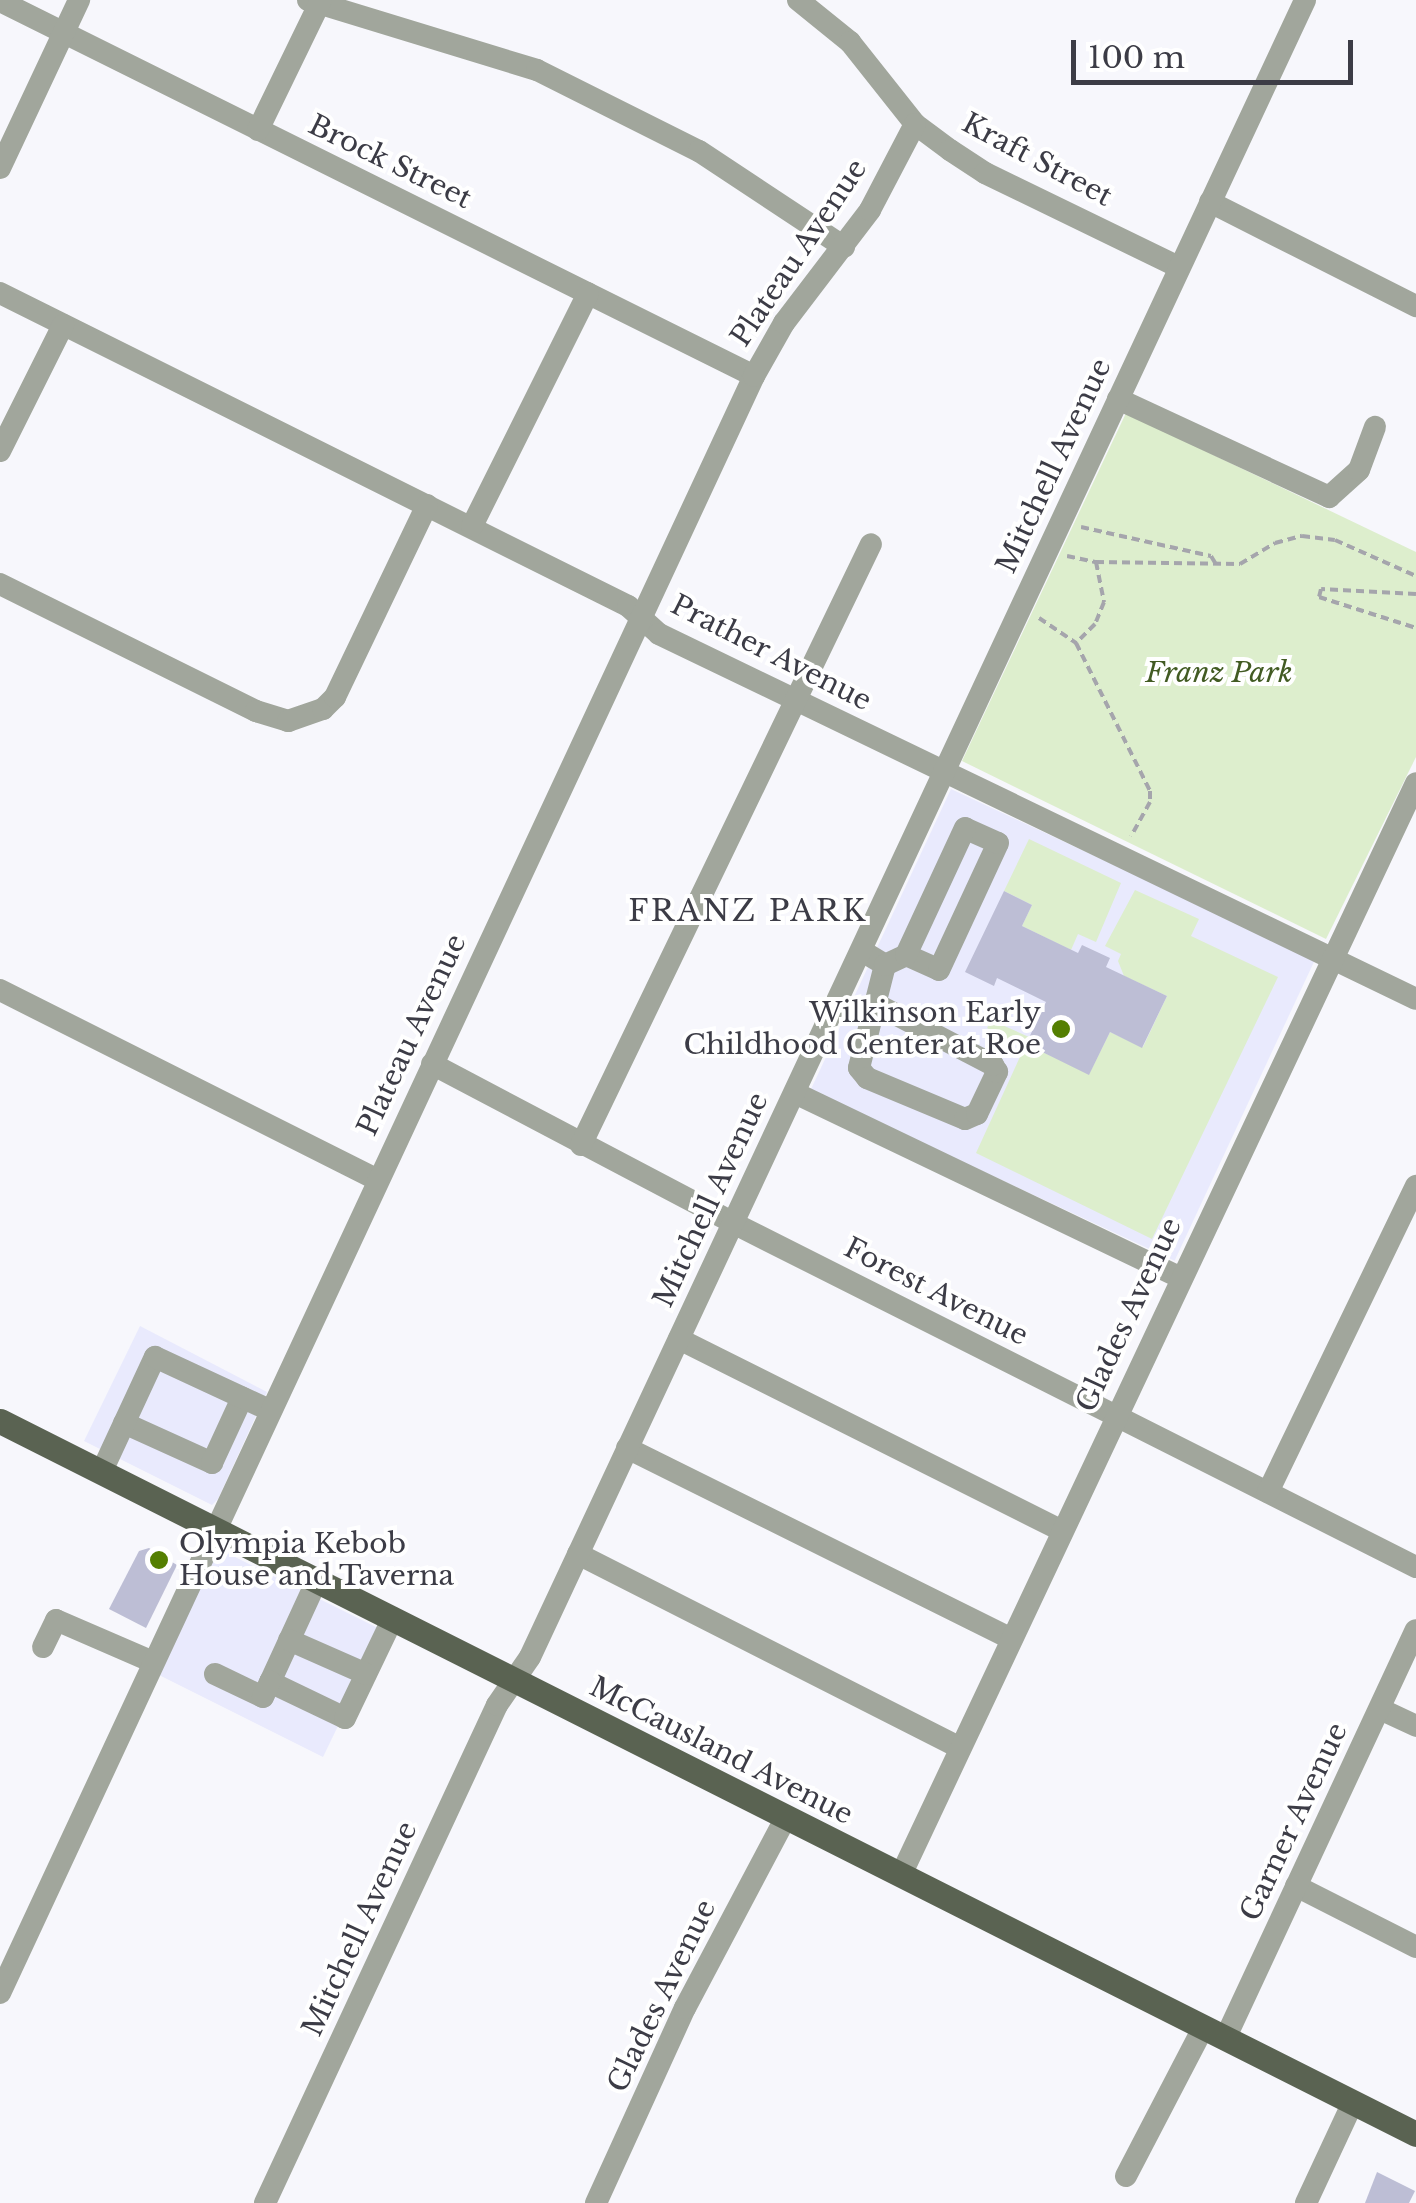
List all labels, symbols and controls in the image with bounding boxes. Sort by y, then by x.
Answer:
scale bar [1076,20,1358,82]
text: 100 m [1088,39,1185,76]
street label: Kraft Street [956,106,1118,214]
street label: Brock Street [303,108,477,216]
street label: Plateau Avenue [724,153,874,353]
street label: Mitchell Avenue [989,353,1119,579]
street label: Prather Avenue [664,588,878,718]
park label: Franz Park [1145,656,1293,690]
district label: FRANZ PARK [628,893,868,929]
street label: Plateau Avenue [350,928,474,1142]
place label: Wilkinson Early Childhood Center at Roe [683,996,1041,1062]
marker: Wilkinson Early Childhood Center at Roe [1050,1018,1072,1040]
street label: Mitchell Avenue [646,1087,776,1313]
street label: Glades Avenue [1069,1212,1189,1418]
street label: Forest Avenue [838,1231,1034,1353]
place label: Olympia Kebob House and Taverna [179,1527,455,1593]
marker: Olympia Kebob House and Taverna [148,1549,170,1571]
street label: McCausland Avenue [583,1670,859,1832]
street label: Garner Avenue [1233,1717,1355,1927]
street label: Mitchell Avenue [295,1816,425,2042]
street label: Glades Avenue [601,1894,723,2098]

